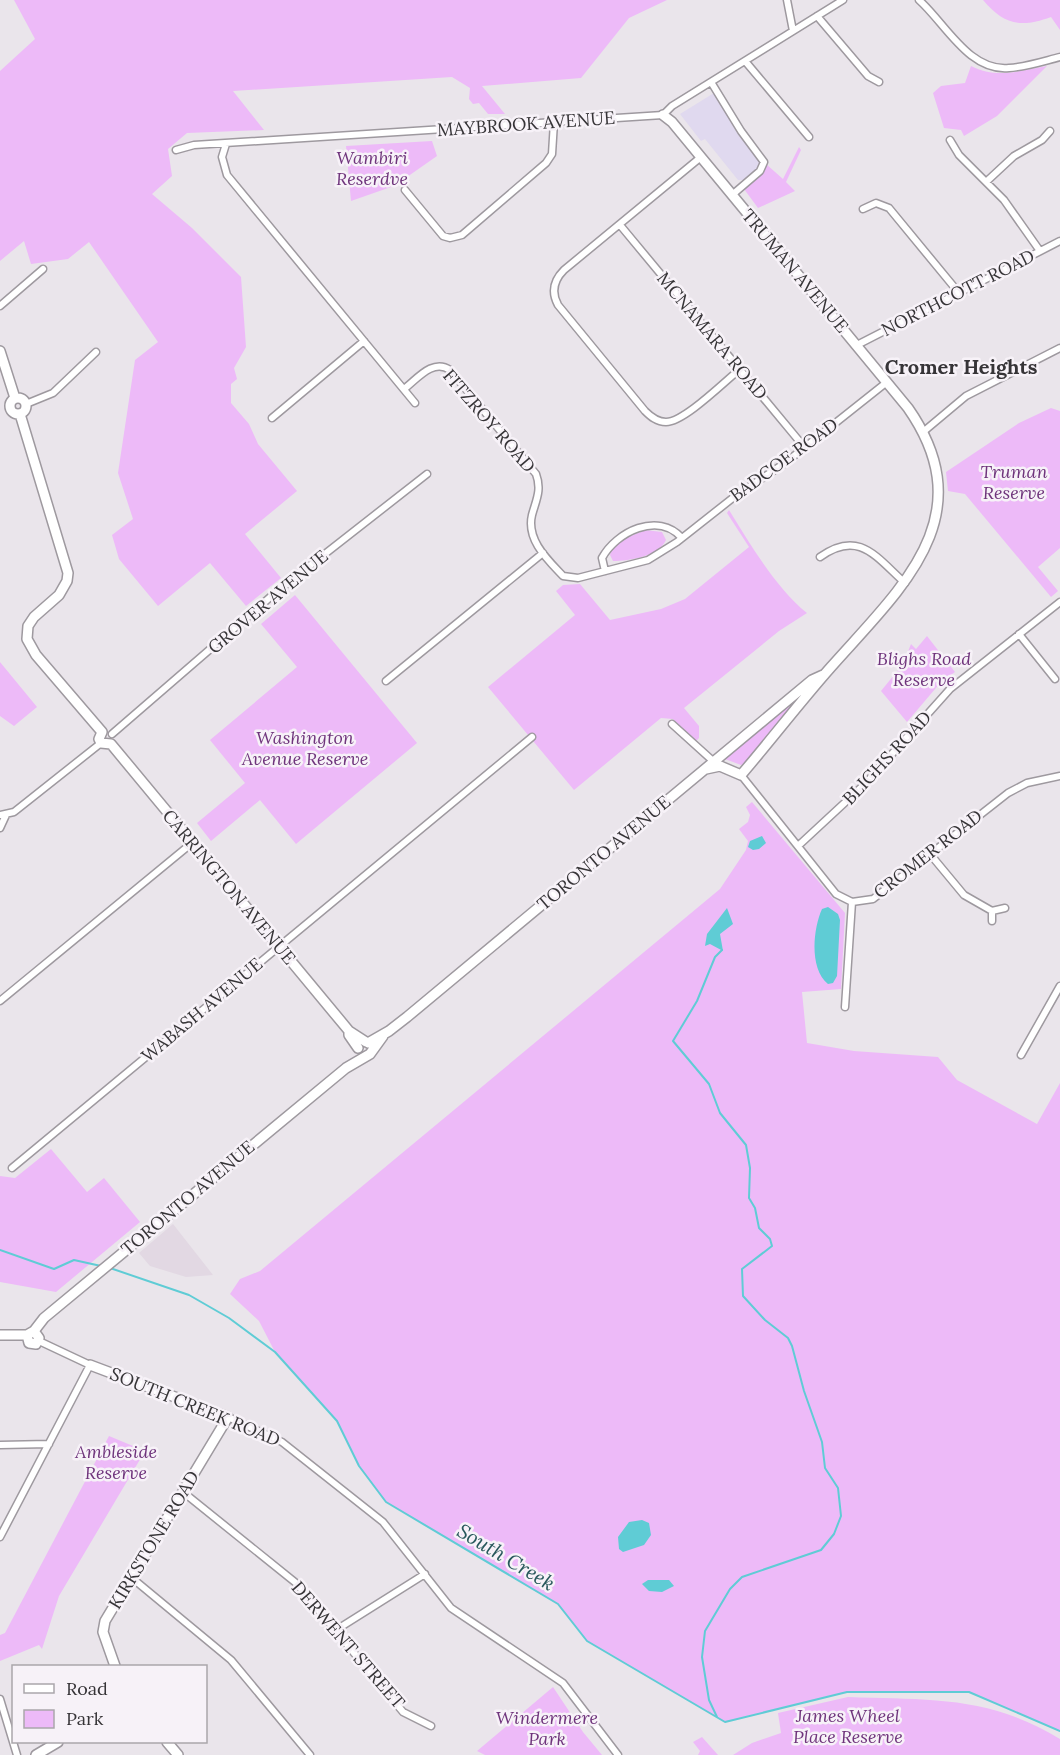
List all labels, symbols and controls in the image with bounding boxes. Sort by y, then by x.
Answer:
street label: MAYBROOK AVENUE [436,106,616,141]
park label: Wambiri Reserdve [336,146,408,190]
street label: TRUMAN AVENUE [737,204,854,337]
street label: NORTHCOTT ROAD [877,244,1038,341]
street label: MCNAMARA ROAD [652,267,773,404]
district label: Cromer Heights [885,354,1038,379]
street label: FITZROY ROAD [438,364,541,477]
street label: BADCOE ROAD [725,413,842,507]
park label: Truman Reserve [980,460,1048,504]
street label: GROVER AVENUE [203,545,333,659]
park label: Blighs Road Reserve [877,647,971,691]
street label: BLIGHS ROAD [837,706,936,809]
park label: Washington Avenue Reserve [241,726,368,770]
street label: TORONTO AVENUE [532,790,675,915]
street label: CARRINGTON AVENUE [158,804,301,969]
street label: CROMER ROAD [869,804,987,903]
street label: WABASH AVENUE [136,952,267,1067]
street label: TORONTO AVENUE [116,1135,259,1260]
street label: SOUTH CREEK ROAD [107,1362,284,1451]
park label: Ambleside Reserve [74,1440,157,1484]
street label: KIRKSTONE ROAD [103,1466,204,1613]
water label: South Creek [453,1518,560,1596]
street label: DERWENT STREET [287,1576,410,1714]
legend [12,1665,207,1743]
text: Road [66,1677,108,1700]
park label: James Wheel Place Reserve [793,1704,903,1748]
park label: Windermere Park [496,1706,598,1750]
text: Park [66,1707,104,1730]

